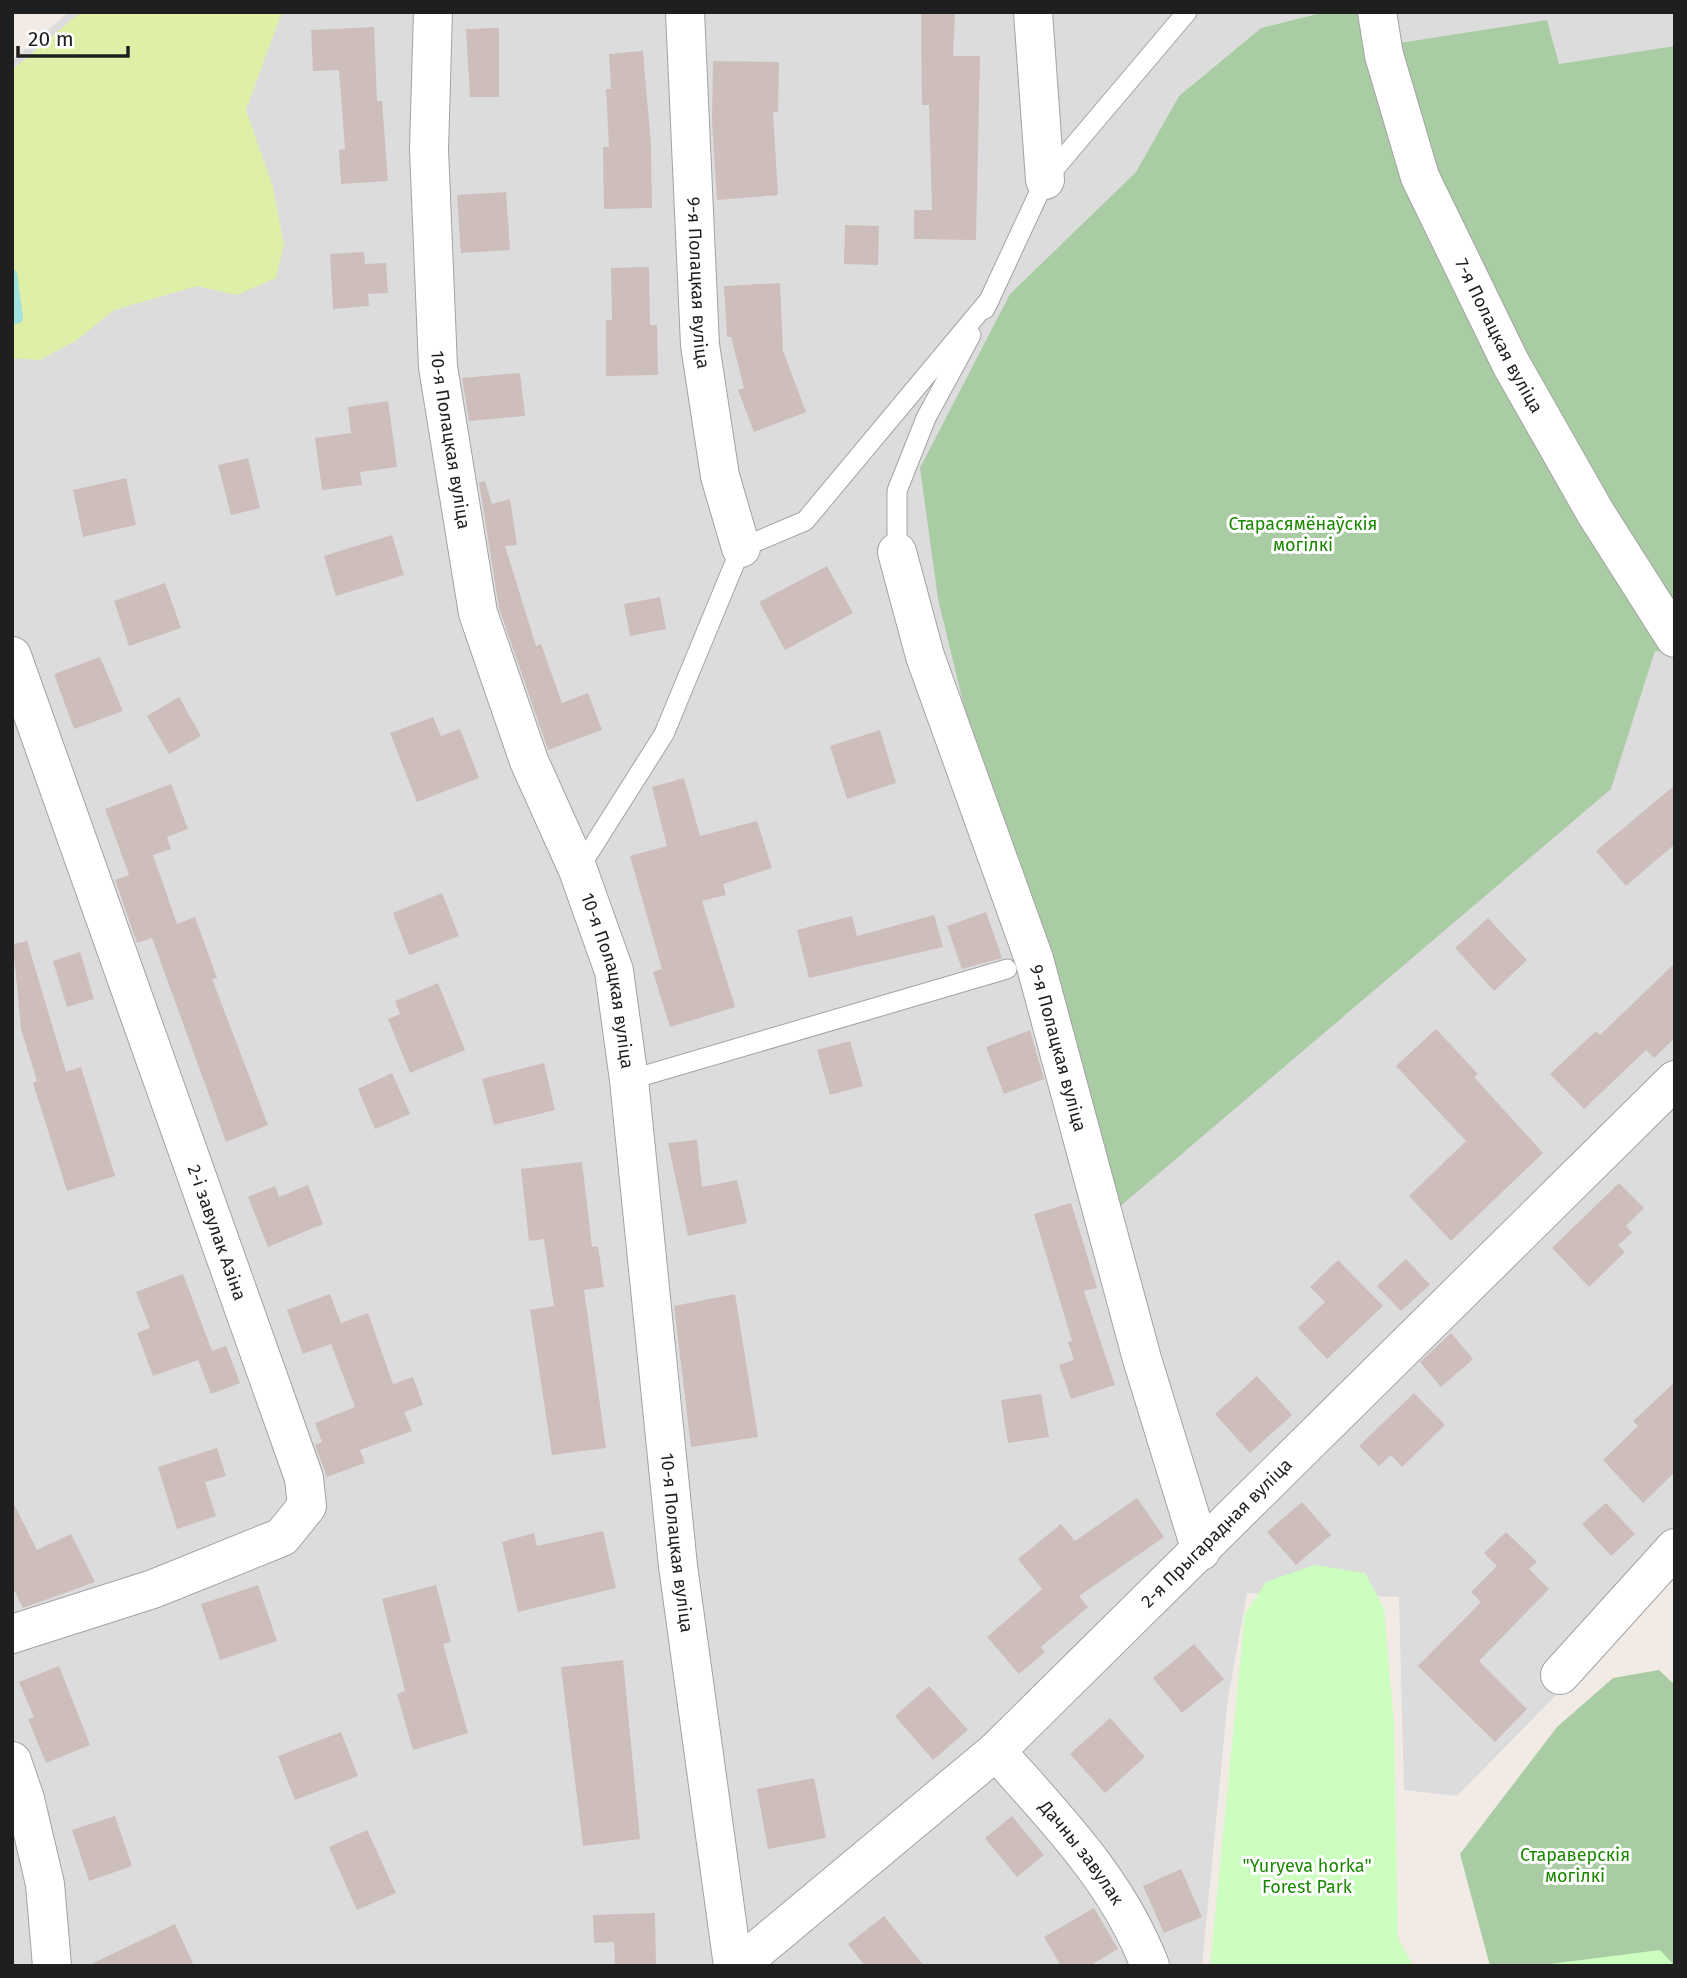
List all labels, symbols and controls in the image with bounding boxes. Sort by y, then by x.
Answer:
scale bar [18,14,128,58]
text: 20 m [28,26,74,52]
street label: 9-я Полацкая вуліца [682,196,714,370]
street label: 7-я Полацкая вуліца [1450,255,1548,417]
street label: 10-я Полацкая вуліца [426,350,475,531]
park label: Старасямёнаўскія могілкі [1228,513,1378,556]
street label: 10-я Полацкая вуліца [576,890,638,1070]
street label: 9-я Полацкая вуліца [1025,962,1091,1134]
street label: 2-і завулак Азіна [183,1162,251,1303]
street label: 10-я Полацкая вуліца [656,1452,698,1634]
street label: 2-я Прыгарадная вуліца [1137,1454,1297,1612]
street label: Дачны завулак [1034,1795,1129,1910]
park label: Стараверскія могілкі [1520,1844,1630,1887]
park label: "Yuryeva horka" Forest Park [1242,1855,1372,1898]

